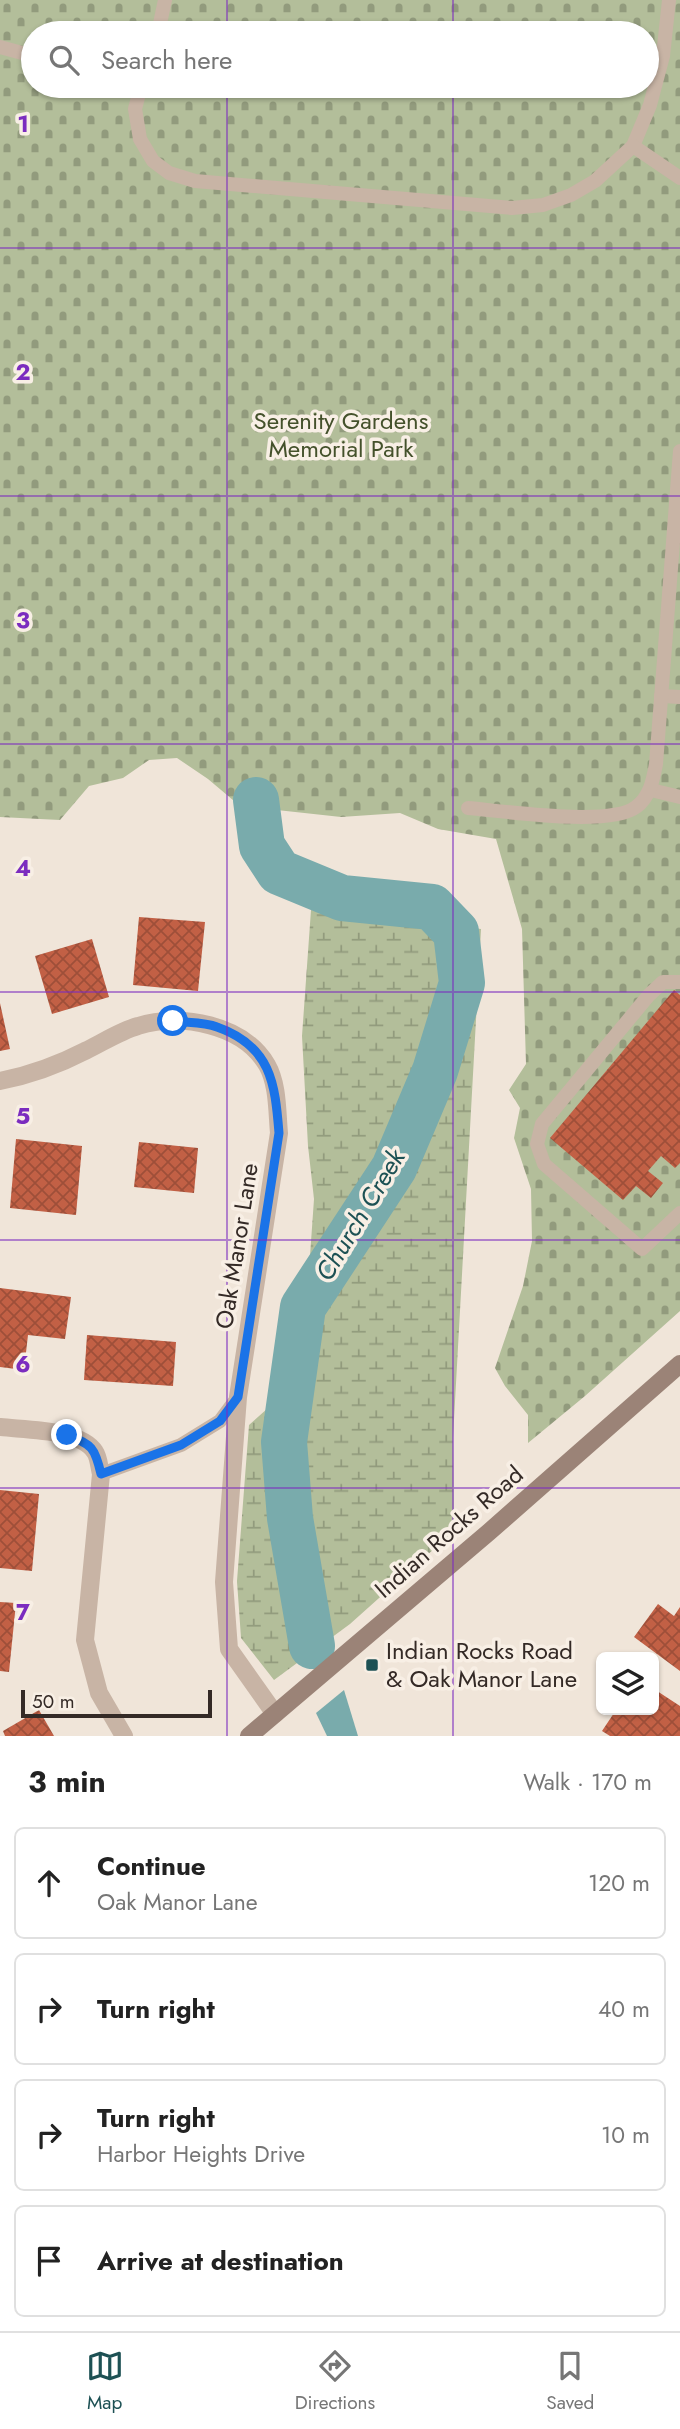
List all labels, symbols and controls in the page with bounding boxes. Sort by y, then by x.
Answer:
search box [21,21,659,98]
icon: search [45,41,83,79]
text: Search here [101,41,233,79]
text: 1 [17,107,29,141]
text: 2 [15,355,31,389]
park label: Serenity Gardens Memorial Park [254,403,428,466]
text: 3 [16,603,30,637]
text: 4 [15,851,31,885]
route start [157,1005,188,1036]
text: 5 [16,1099,30,1133]
water label: Church Creek [306,1140,415,1288]
street label: Oak Manor Lane [206,1160,267,1331]
text: 6 [15,1347,31,1381]
route end [51,1419,82,1450]
street label: Indian Rocks Road [367,1457,531,1606]
text: 7 [16,1595,30,1629]
place label: Indian Rocks Road & Oak Manor Lane [386,1633,577,1696]
map controls [596,1652,659,1715]
button: layers [596,1652,659,1715]
marker: Indian Rocks Road & Oak Manor Lane [364,1657,380,1673]
scale bar [21,1687,212,1719]
text: 50 m [32,1688,75,1715]
text: 3 min [28,1760,106,1803]
text: Walk · 170 m [523,1765,652,1799]
text: Continue [97,1847,206,1885]
icon: ahead [30,1864,68,1902]
text: 120 m [588,1866,650,1900]
text: Oak Manor Lane [97,1885,258,1919]
icon: right [30,1990,68,2028]
text: Turn right [97,1990,215,2028]
text: 40 m [598,1992,650,2026]
text: Turn right [97,2099,215,2137]
icon: right [30,2116,68,2154]
text: 10 m [601,2118,650,2152]
text: Harbor Heights Drive [97,2137,305,2171]
icon: arrive [30,2242,68,2280]
text: Arrive at destination [97,2242,344,2280]
tab: Map [86,2347,124,2416]
tab: Directions [295,2347,375,2416]
tab: Saved [546,2347,594,2416]

